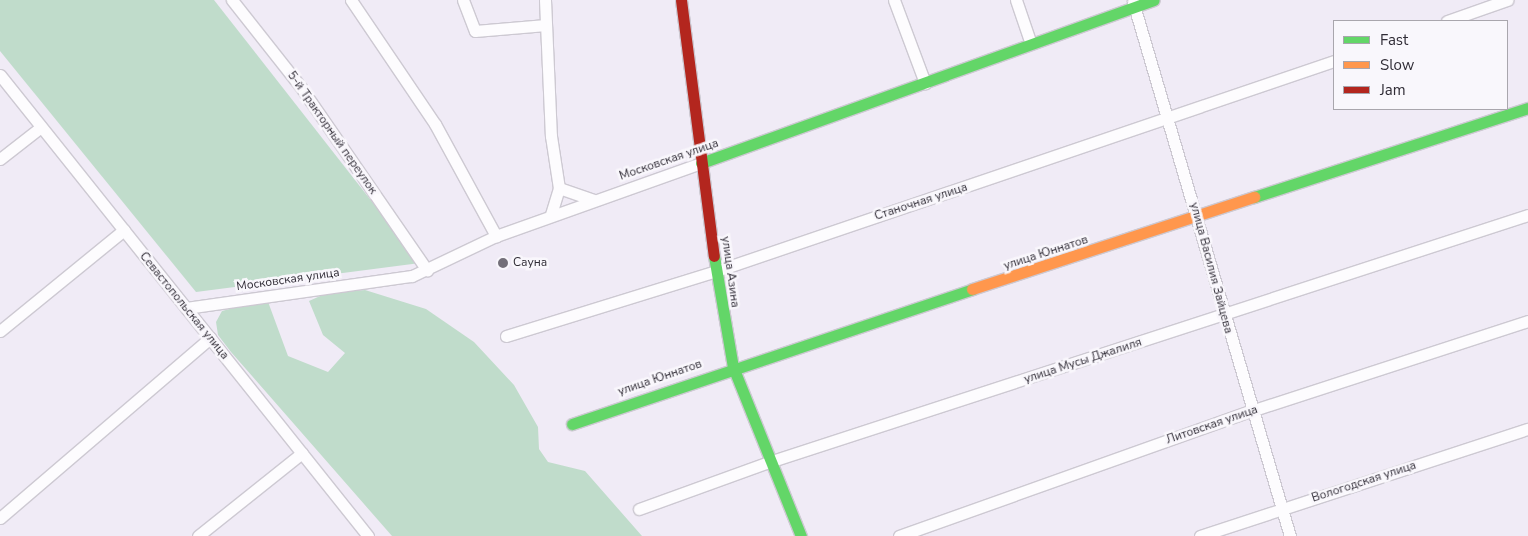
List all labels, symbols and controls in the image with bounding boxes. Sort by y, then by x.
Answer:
legend [1333,20,1508,110]
text: Fast [1380,30,1408,50]
text: Slow [1380,55,1414,75]
street label: 5-й Тракторный переулок [284,69,380,197]
text: Jam [1380,80,1406,100]
street label: Московская улица [618,136,720,184]
street label: Станочная улица [873,180,969,224]
street label: улица Василия Зайцева [1187,201,1235,335]
street label: улица Юннатов [1002,233,1090,273]
street label: улица Азина [718,235,742,309]
street label: Севастопольская улица [136,249,232,363]
place label: Сауна [513,256,547,270]
marker: Сауна [497,257,509,269]
street label: Московская улица [236,266,340,294]
street label: улица Мусы Джалиля [1022,335,1144,387]
street label: улица Юннатов [616,357,704,399]
street label: Литовская улица [1164,403,1260,447]
street label: Вологодская улица [1310,458,1418,506]

